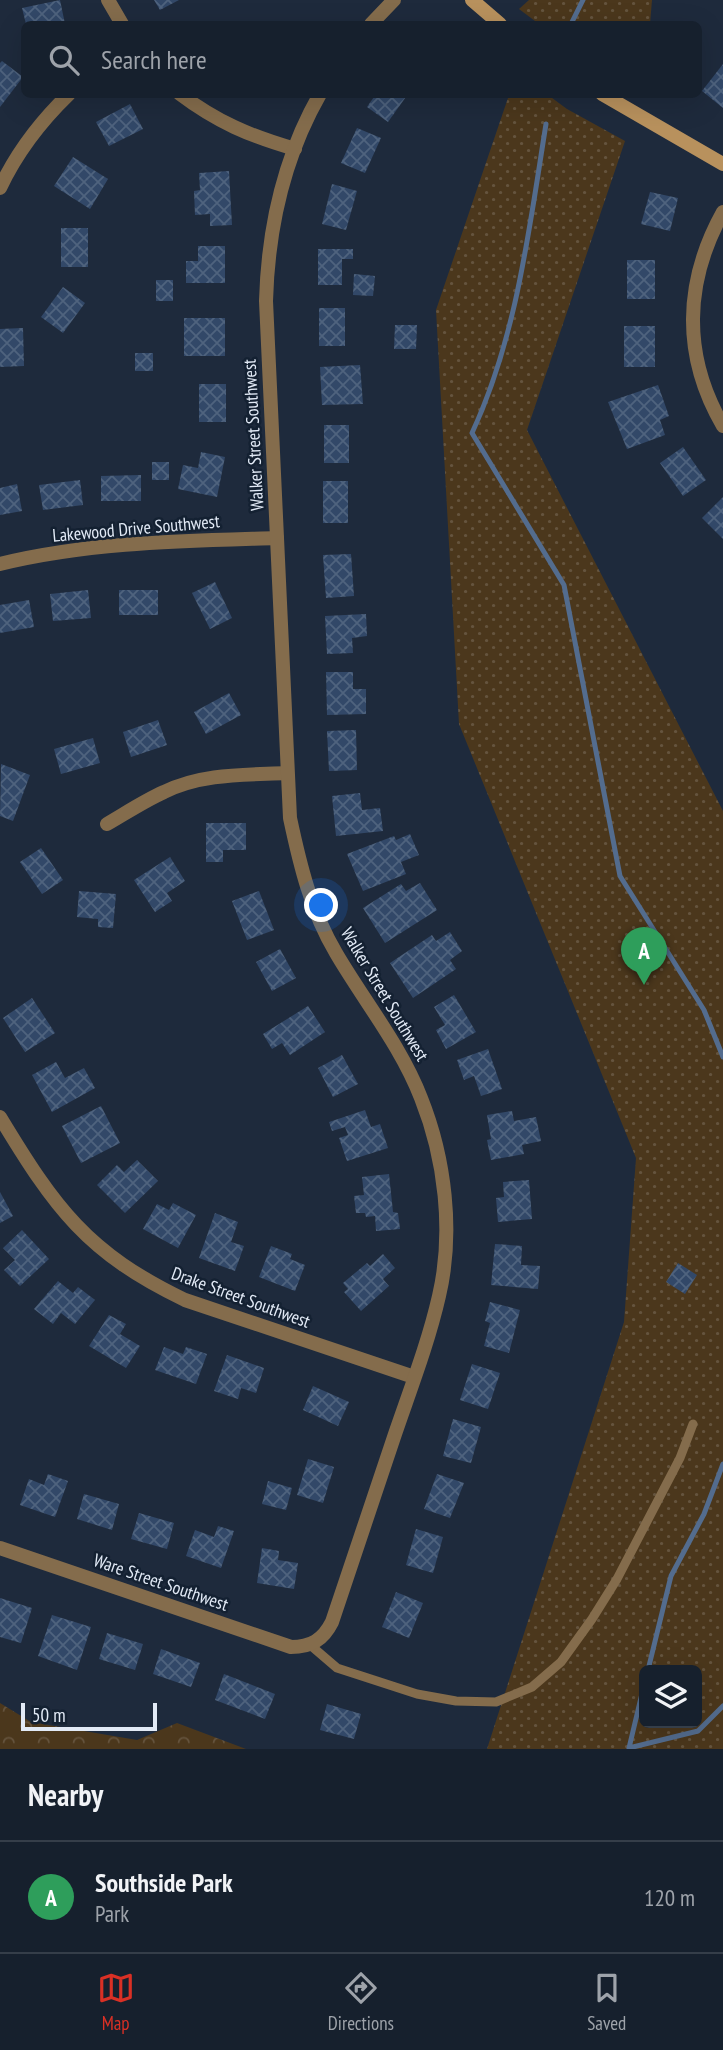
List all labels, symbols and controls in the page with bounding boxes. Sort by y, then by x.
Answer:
search box [21,21,702,98]
icon: search [45,41,83,79]
text: Search here [101,43,207,76]
street label: Walker Street Southwest [238,358,268,512]
street label: Lakewood Drive Southwest [51,509,221,547]
your location [304,888,338,922]
street label: Walker Street Southwest [336,923,434,1065]
pin: A [621,927,667,985]
street label: Drake Street Southwest [169,1261,313,1333]
street label: Ware Street Southwest [91,1548,231,1616]
map controls [639,1665,702,1728]
button: layers [639,1665,702,1728]
scale bar [21,1700,158,1732]
text: 50 m [32,1703,66,1727]
text: Nearby [28,1775,103,1814]
text: Southside Park [95,1866,233,1899]
text: A [45,1883,57,1912]
text: 120 m [644,1883,695,1912]
text: Park [95,1899,129,1928]
tab: Map [97,1969,135,2035]
tab: Directions [328,1969,394,2035]
tab: Saved [587,1969,626,2035]

